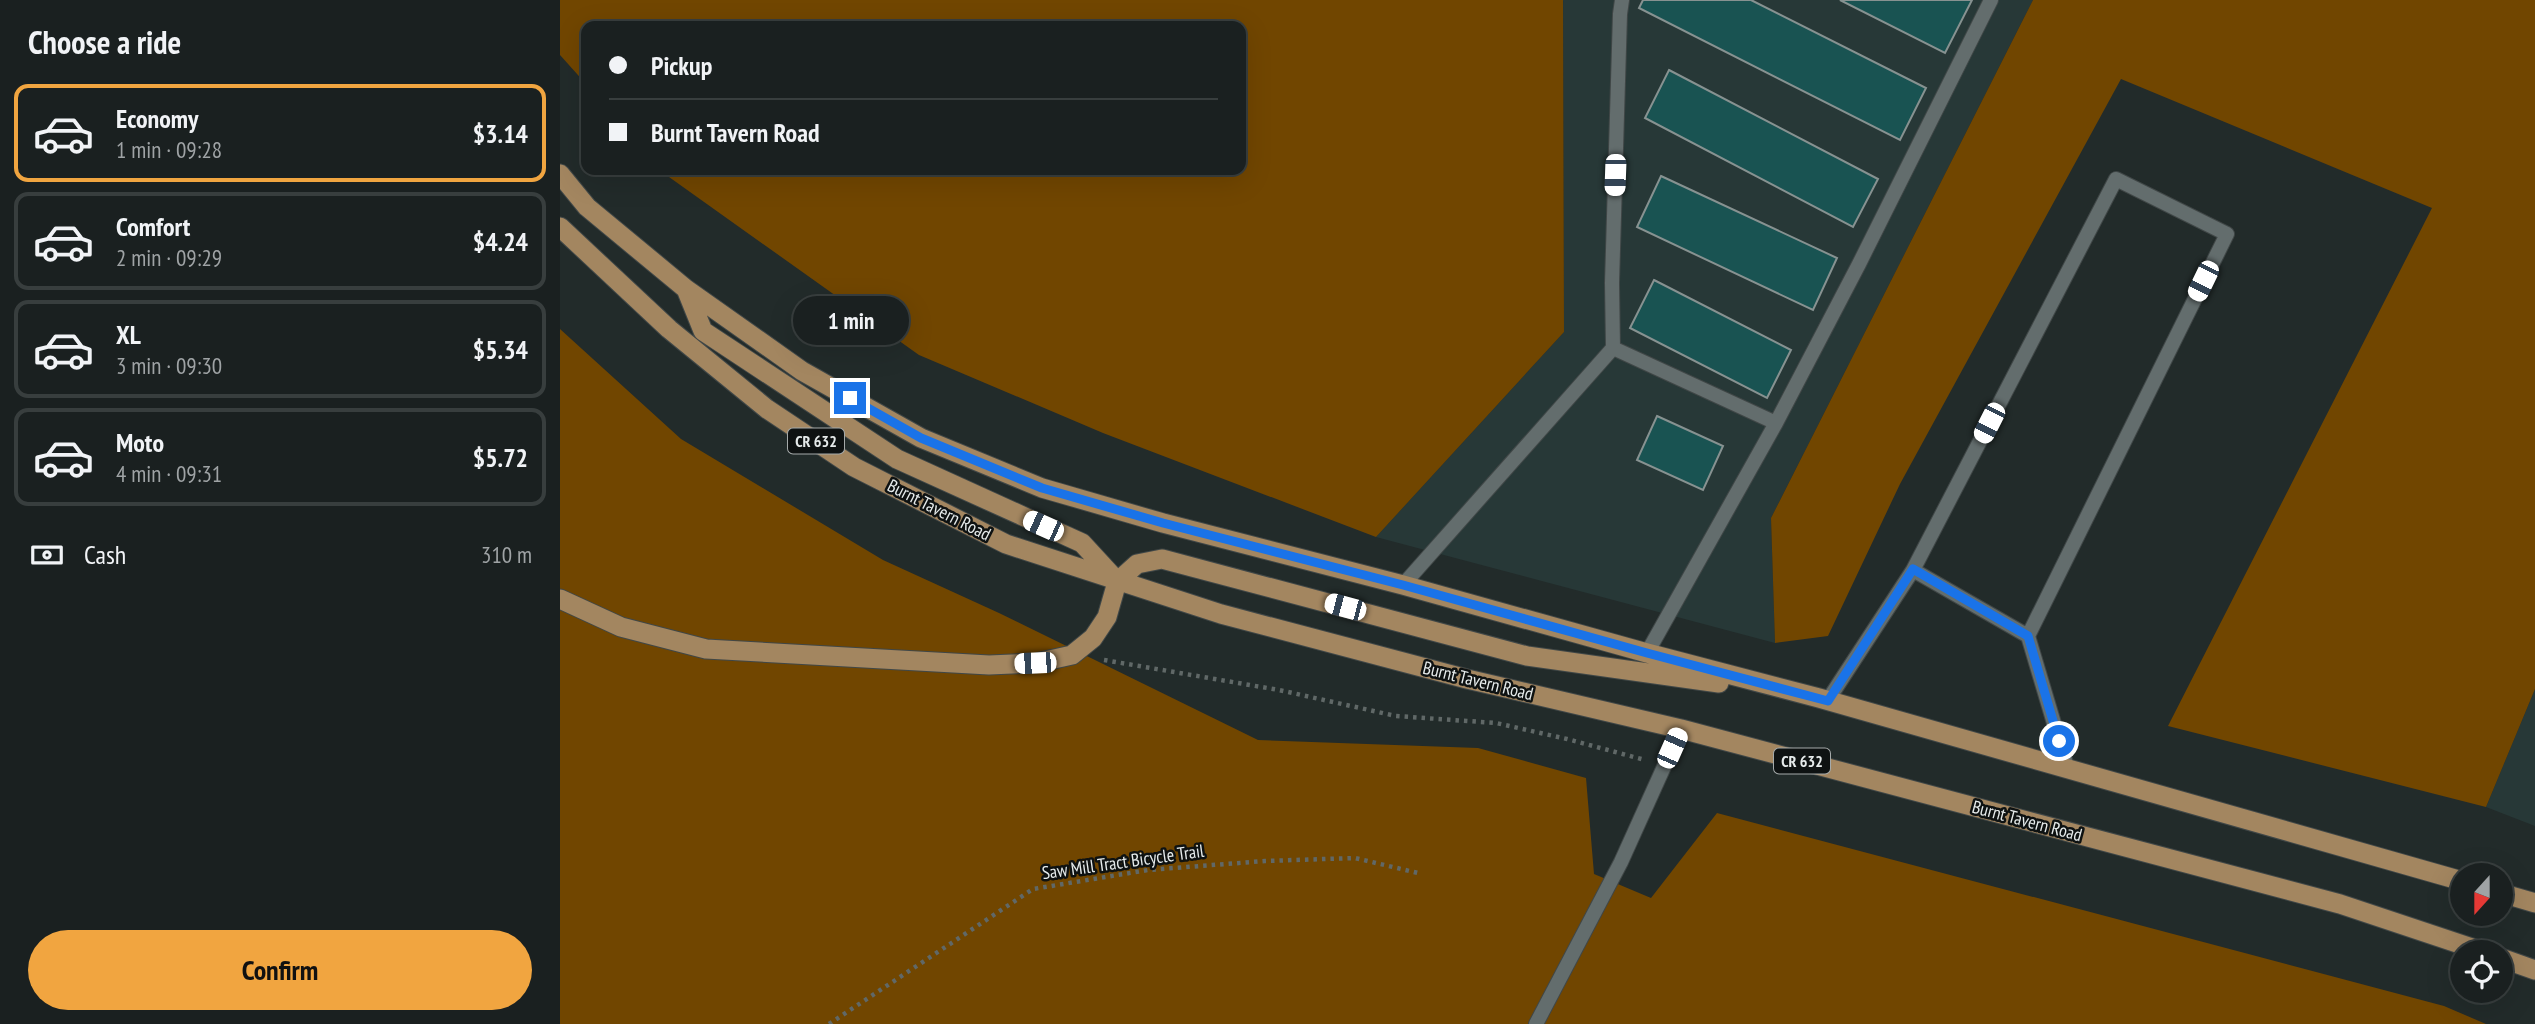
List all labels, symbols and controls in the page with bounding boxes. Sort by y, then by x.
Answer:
text: Choose a ride [28,21,181,63]
text: Pickup [651,49,712,82]
icon: car [32,102,95,165]
text: Economy [116,102,198,135]
text: Burnt Tavern Road [651,116,819,149]
text: $3.14 [473,117,528,150]
text: 1 min · 09:28 [116,135,222,164]
car [1604,154,1627,196]
icon: car [32,210,95,273]
text: Comfort [116,210,190,243]
text: $4.24 [473,225,528,258]
text: 2 min · 09:29 [116,243,222,272]
car [2185,258,2222,304]
callout: 1 min [792,296,908,346]
text: 1 min [828,306,874,335]
icon: car [32,318,95,381]
text: XL [116,318,141,351]
text: $5.34 [473,333,528,366]
text: 3 min · 09:30 [116,351,222,380]
route end [834,382,866,414]
car [1971,400,2008,446]
icon: car [32,426,95,489]
text: Moto [116,426,164,459]
road number: CR 632 [788,428,844,454]
text: $5.72 [473,441,528,474]
text: 4 min · 09:31 [116,459,222,488]
street label: Burnt Tavern Road [884,474,995,545]
car [1020,508,1067,544]
icon: cash [28,536,66,574]
text: Cash [84,538,126,571]
text: 310 m [481,540,532,569]
car [1322,591,1369,623]
car [1014,652,1057,674]
street label: Burnt Tavern Road [1421,656,1536,705]
car [1654,725,1691,771]
route start [2043,725,2075,757]
road number: CR 632 [1774,748,1830,774]
street label: Burnt Tavern Road [1970,795,2085,846]
street label: Saw Mill Tract Bicycle Trail [1040,839,1206,884]
north arrow [2450,863,2513,926]
map controls [2450,863,2513,1003]
button: Confirm [28,930,532,1010]
button: locate [2450,940,2513,1003]

